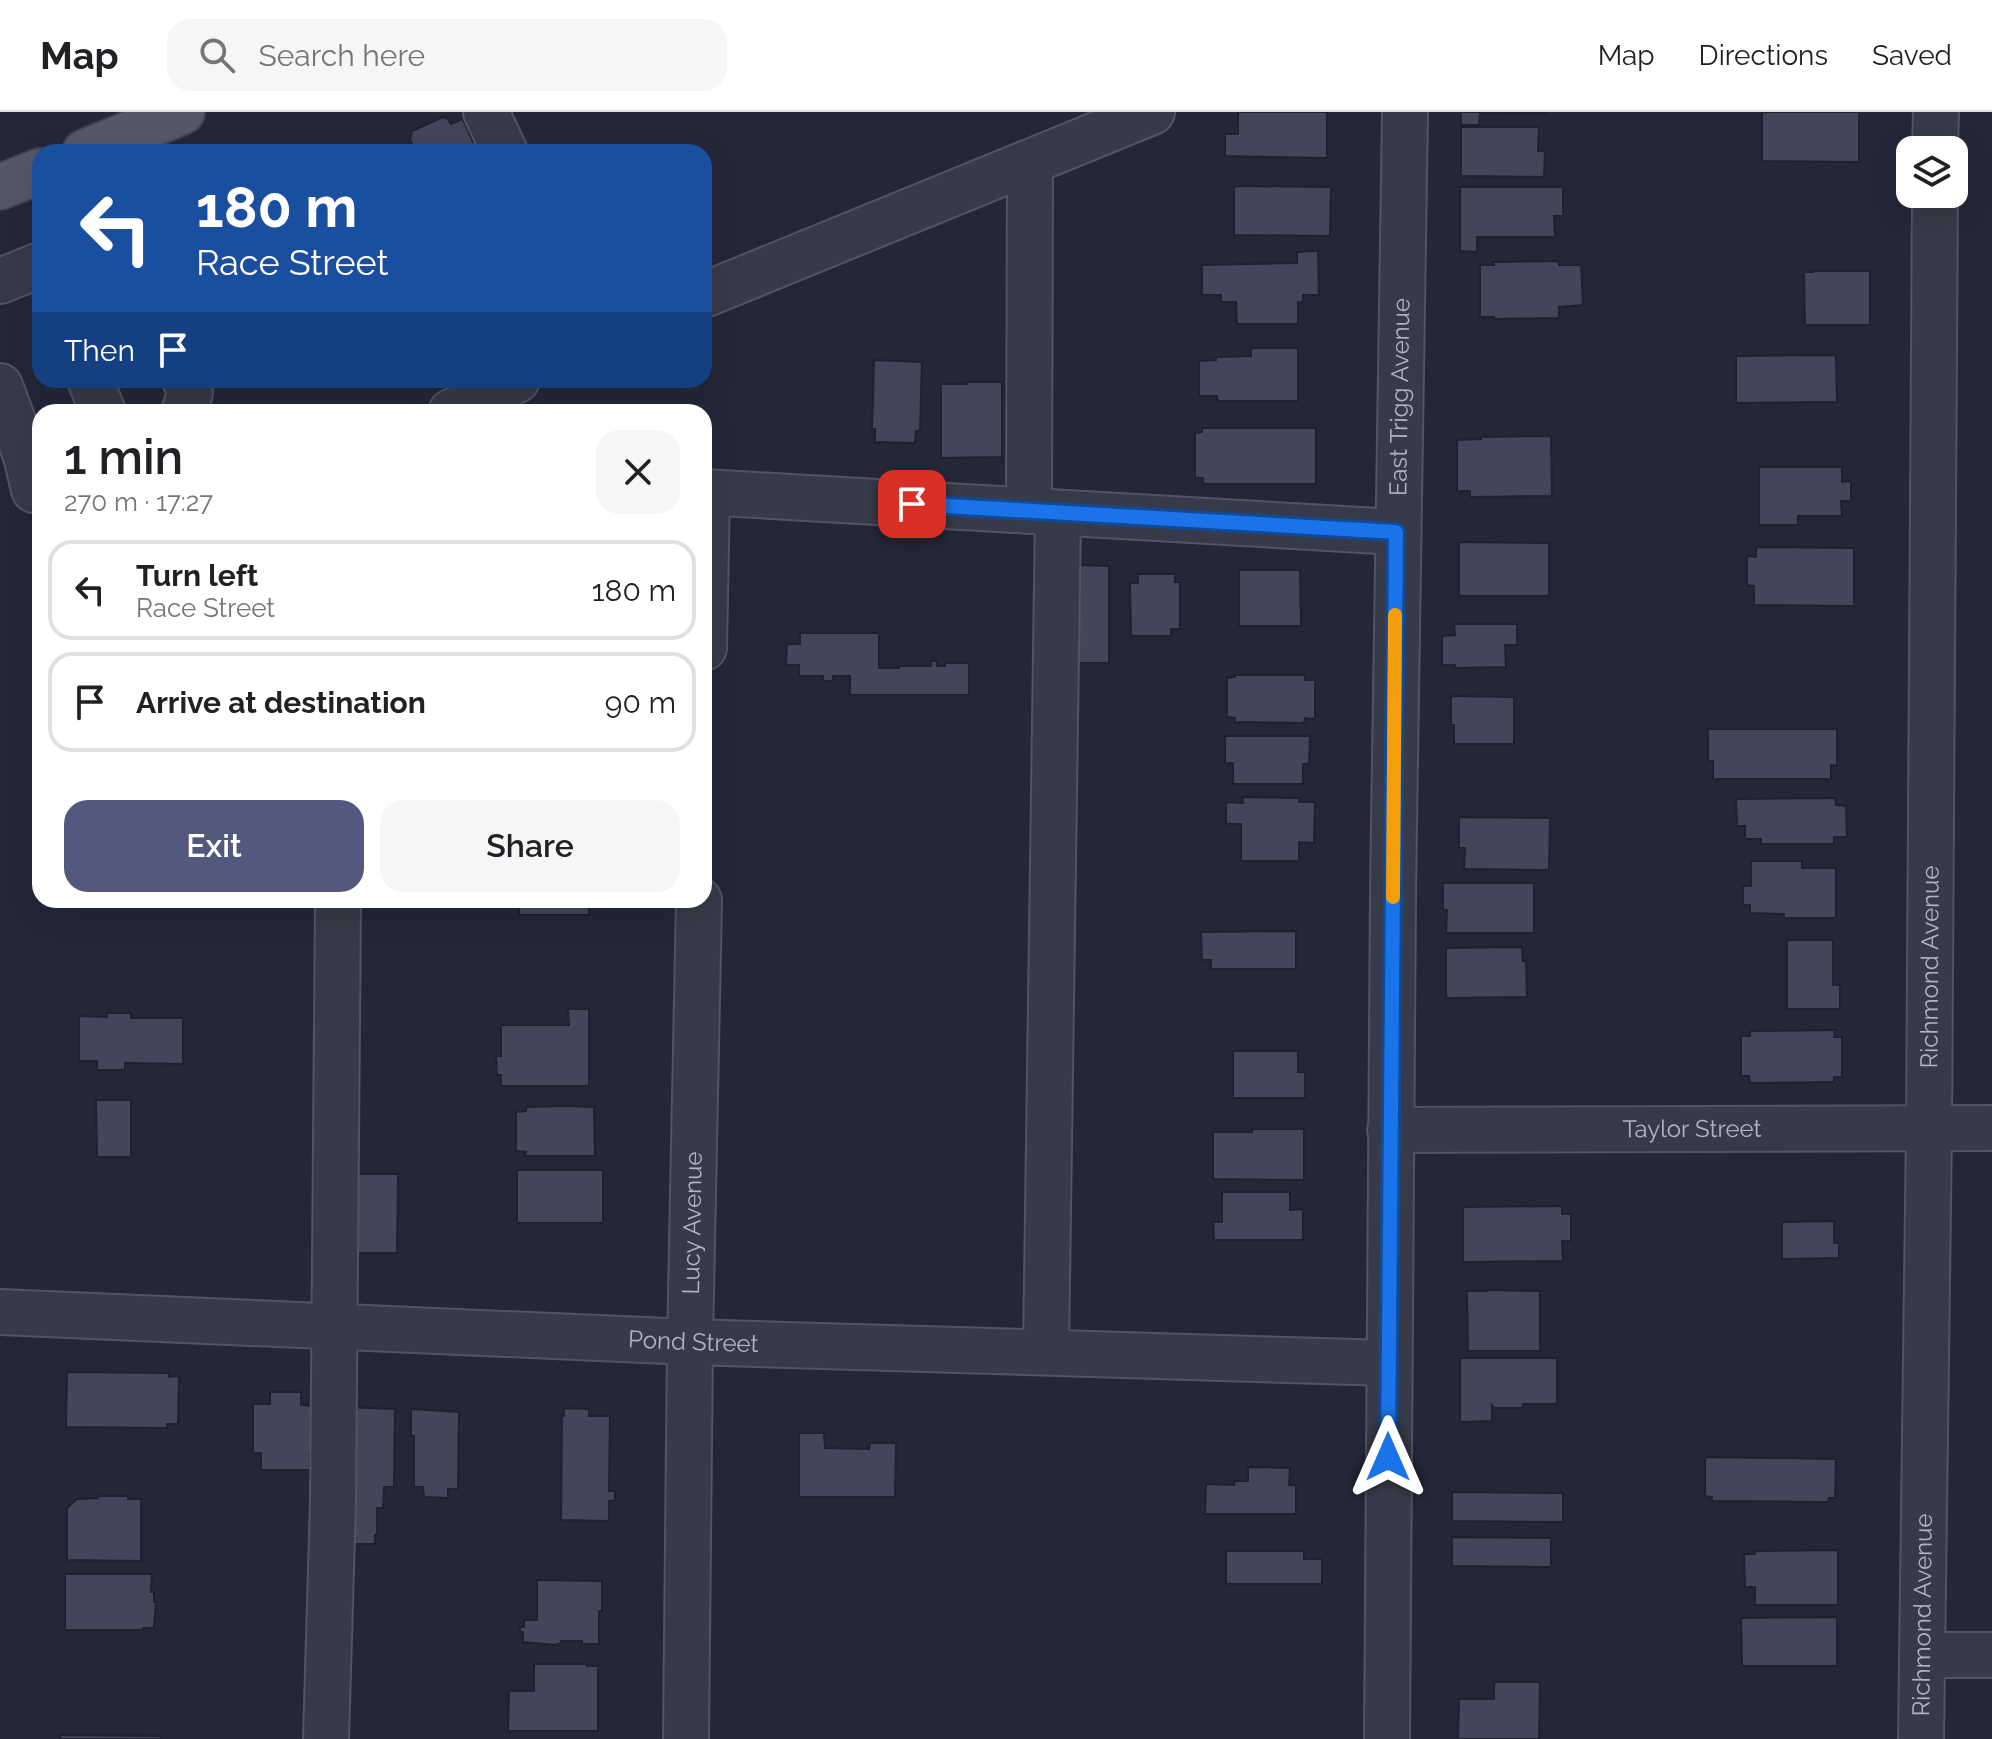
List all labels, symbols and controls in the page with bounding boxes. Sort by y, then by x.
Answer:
search box [167,19,727,91]
text: Map [40,33,119,78]
icon: search [195,33,239,77]
text: Search here [259,38,425,73]
text: Map [1598,39,1655,72]
text: Directions [1699,39,1828,72]
text: Saved [1872,39,1952,72]
map controls [1896,136,1968,208]
button: layers [1896,136,1968,208]
text: 180 m [196,174,357,240]
icon: left [64,176,168,280]
text: Race Street [196,241,389,283]
street label: East Trigg Avenue [1383,298,1415,496]
icon: arrive [151,328,195,372]
text: Then [64,333,135,368]
text: 1 min [64,429,183,485]
button: close [596,430,680,514]
pin [878,470,946,538]
icon: arrive [890,482,934,526]
text: 270 m · 17:27 [64,487,213,517]
text: Turn left [136,558,258,593]
icon: left [68,568,112,612]
text: 180 m [592,573,676,608]
text: Race Street [136,593,275,623]
icon: arrive [68,680,112,724]
text: Arrive at destination [136,685,426,720]
text: 90 m [605,685,676,720]
button: Exit [64,800,364,892]
button: Share [380,800,680,892]
street label: Richmond Avenue [1914,866,1945,1069]
street label: Taylor Street [1622,1114,1762,1143]
street label: Lucy Avenue [676,1151,708,1295]
street label: Pond Street [627,1324,759,1358]
position arrow [1346,1415,1430,1499]
street label: Richmond Avenue [1906,1513,1938,1717]

